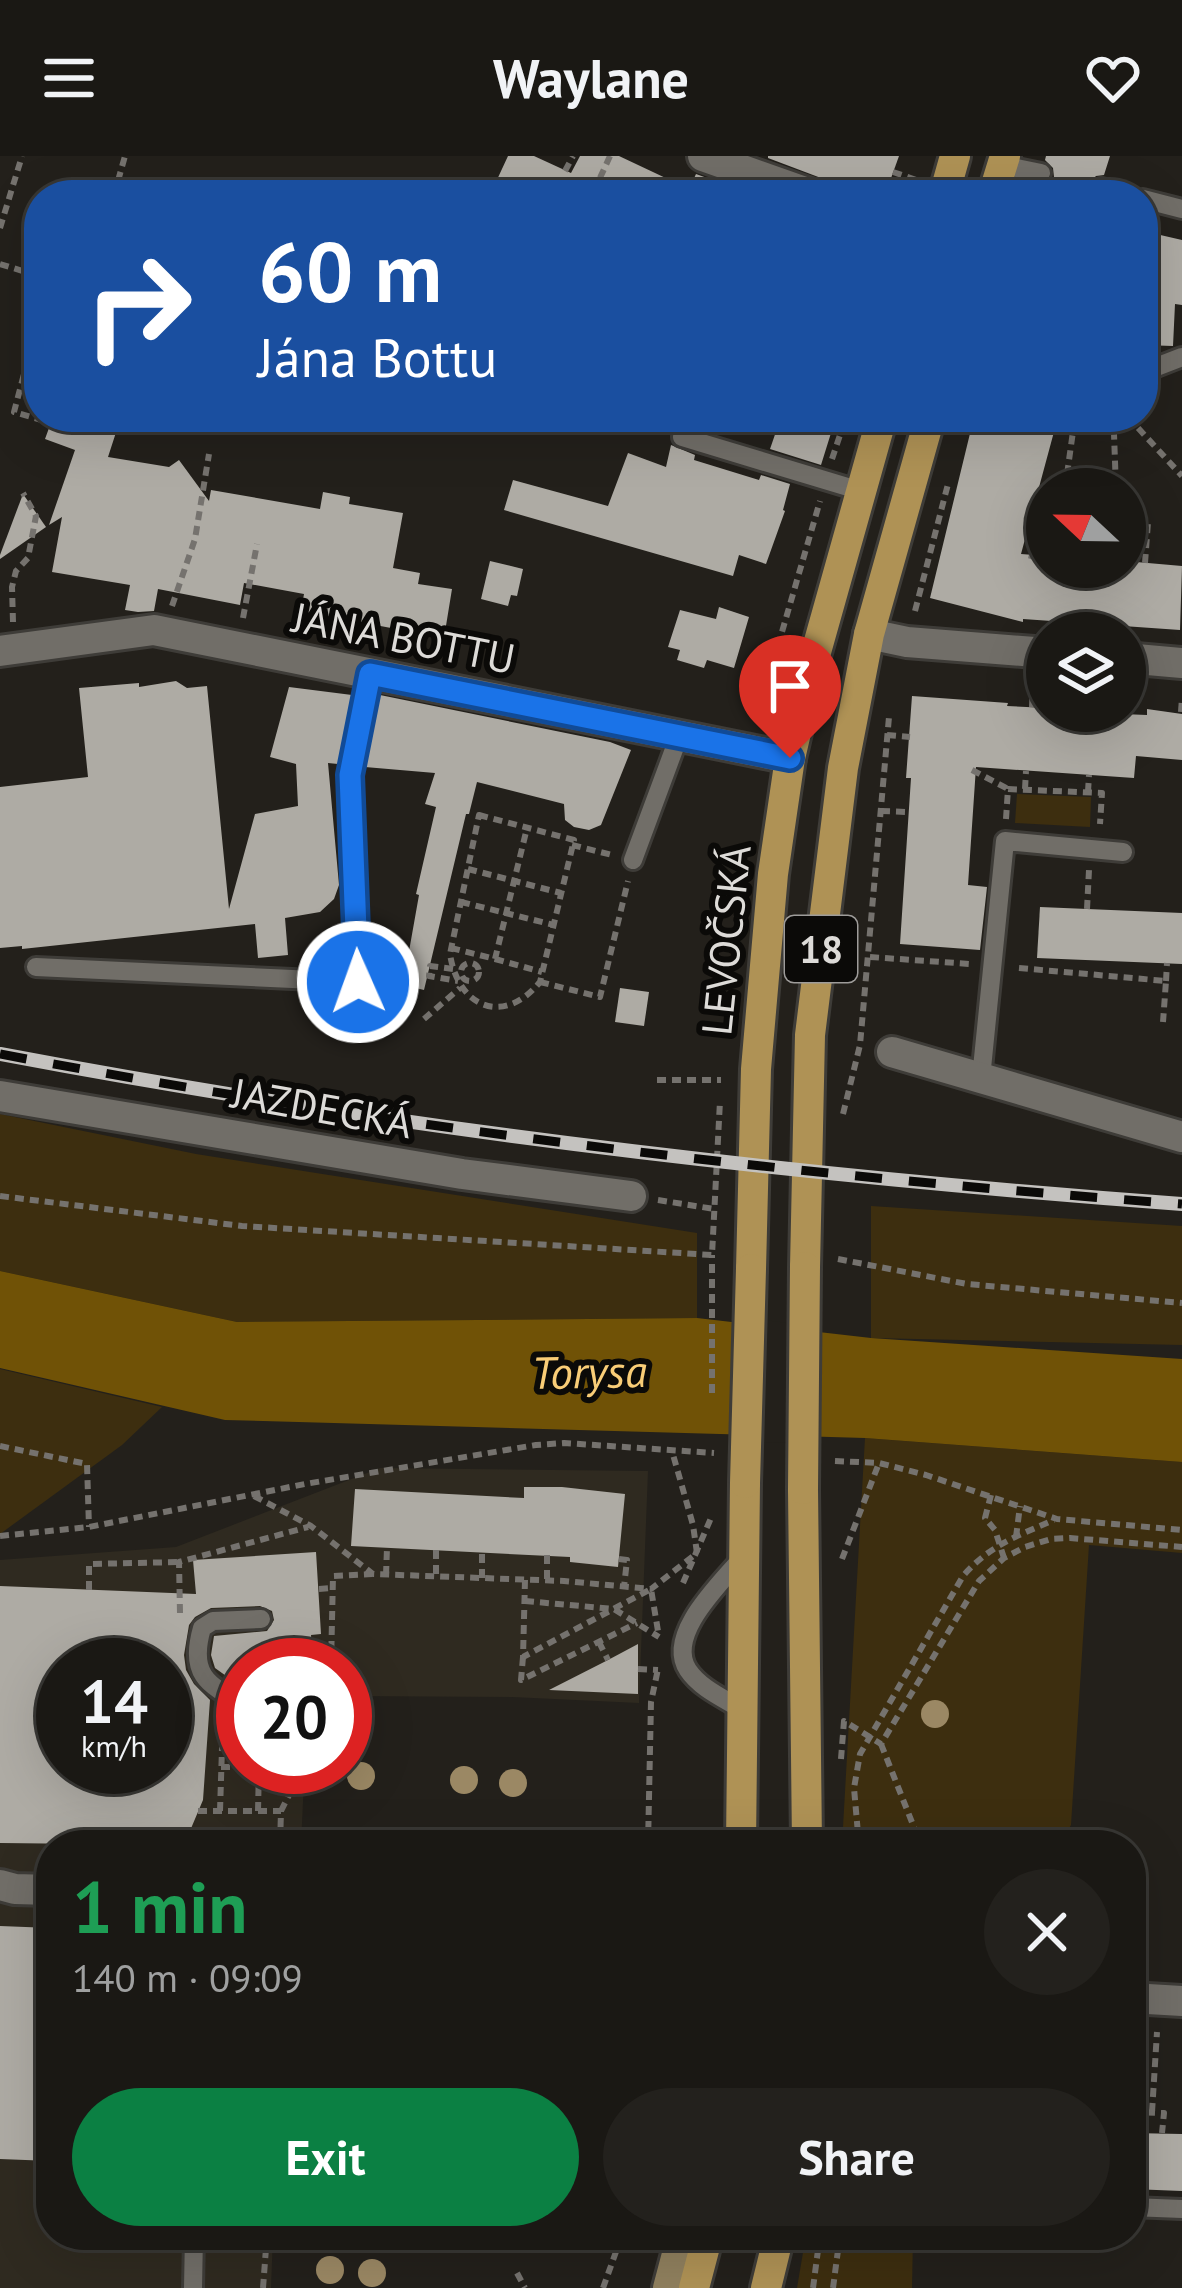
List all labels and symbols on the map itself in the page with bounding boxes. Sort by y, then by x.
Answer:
north arrow [1026,468,1146,588]
street label: JÁNA BOTTU [286,589,520,686]
pin [739,635,841,758]
street label: LEVOČSKÁ [688,842,763,1038]
road number: 18 [785,916,857,982]
position arrow [295,919,421,1045]
street label: JAZDECKÁ [226,1064,417,1150]
water label: Torysa [531,1341,647,1401]
speed limit sign: 20 [216,1638,372,1794]

